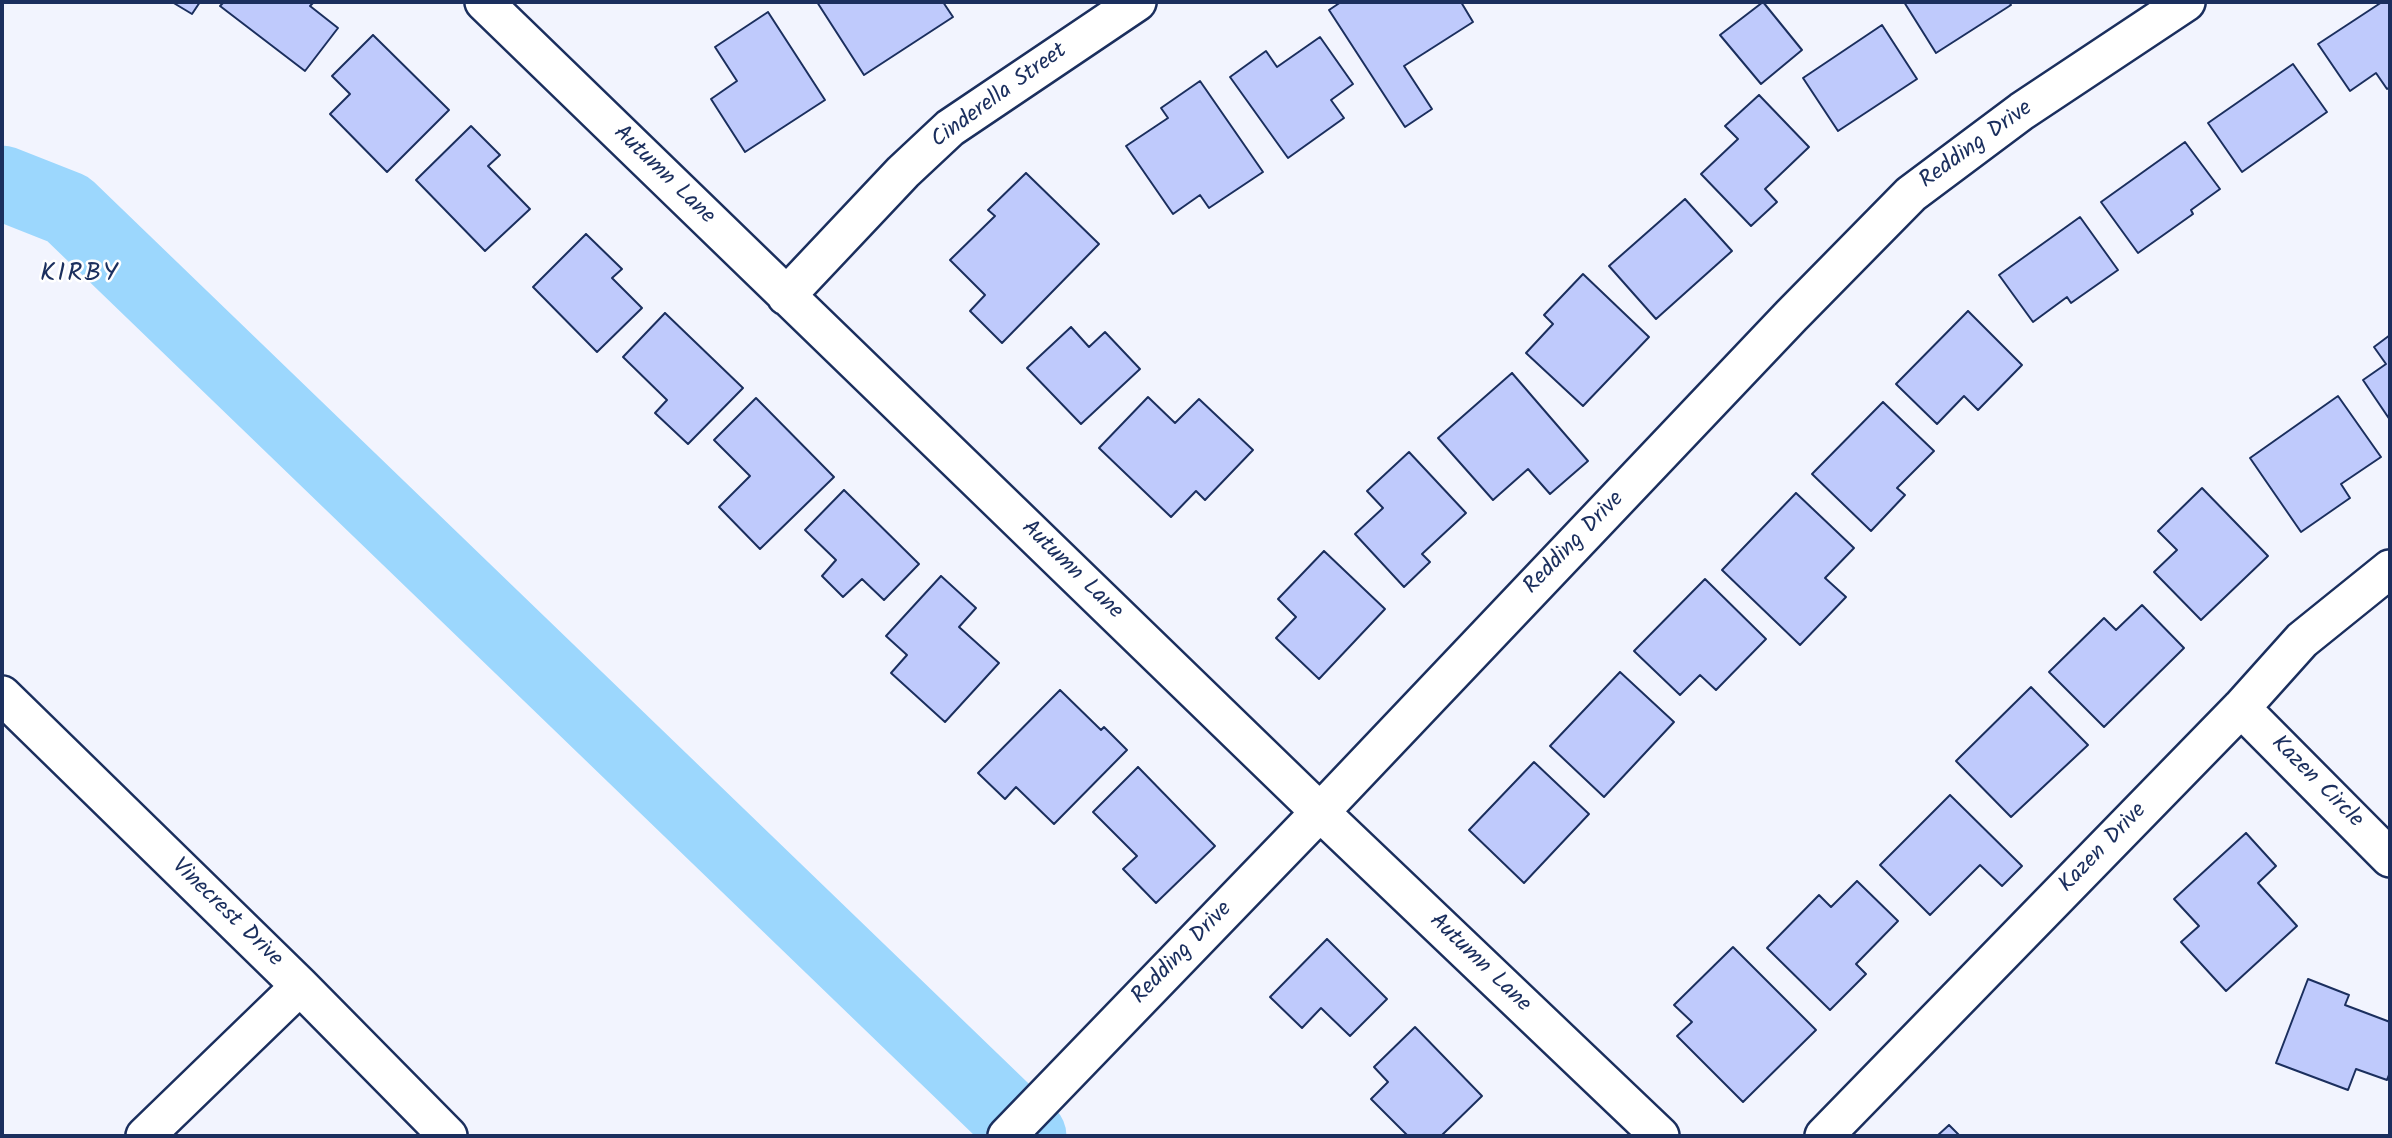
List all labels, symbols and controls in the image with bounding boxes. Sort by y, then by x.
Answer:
street label: Cinderella Street [927,39,1073,155]
street label: Redding Drive [1915,96,2039,196]
street label: Autumn Lane [606,121,720,231]
district label: KIRBY [41,260,119,292]
street label: Redding Drive [1519,487,1631,601]
street label: Autumn Lane [1014,516,1128,626]
street label: Kazen Circle [2264,731,2368,835]
street label: Kazen Drive [2054,798,2154,900]
street label: Vinecrest Drive [164,854,288,974]
street label: Redding Drive [1127,897,1239,1011]
street label: Autumn Lane [1422,909,1536,1019]

